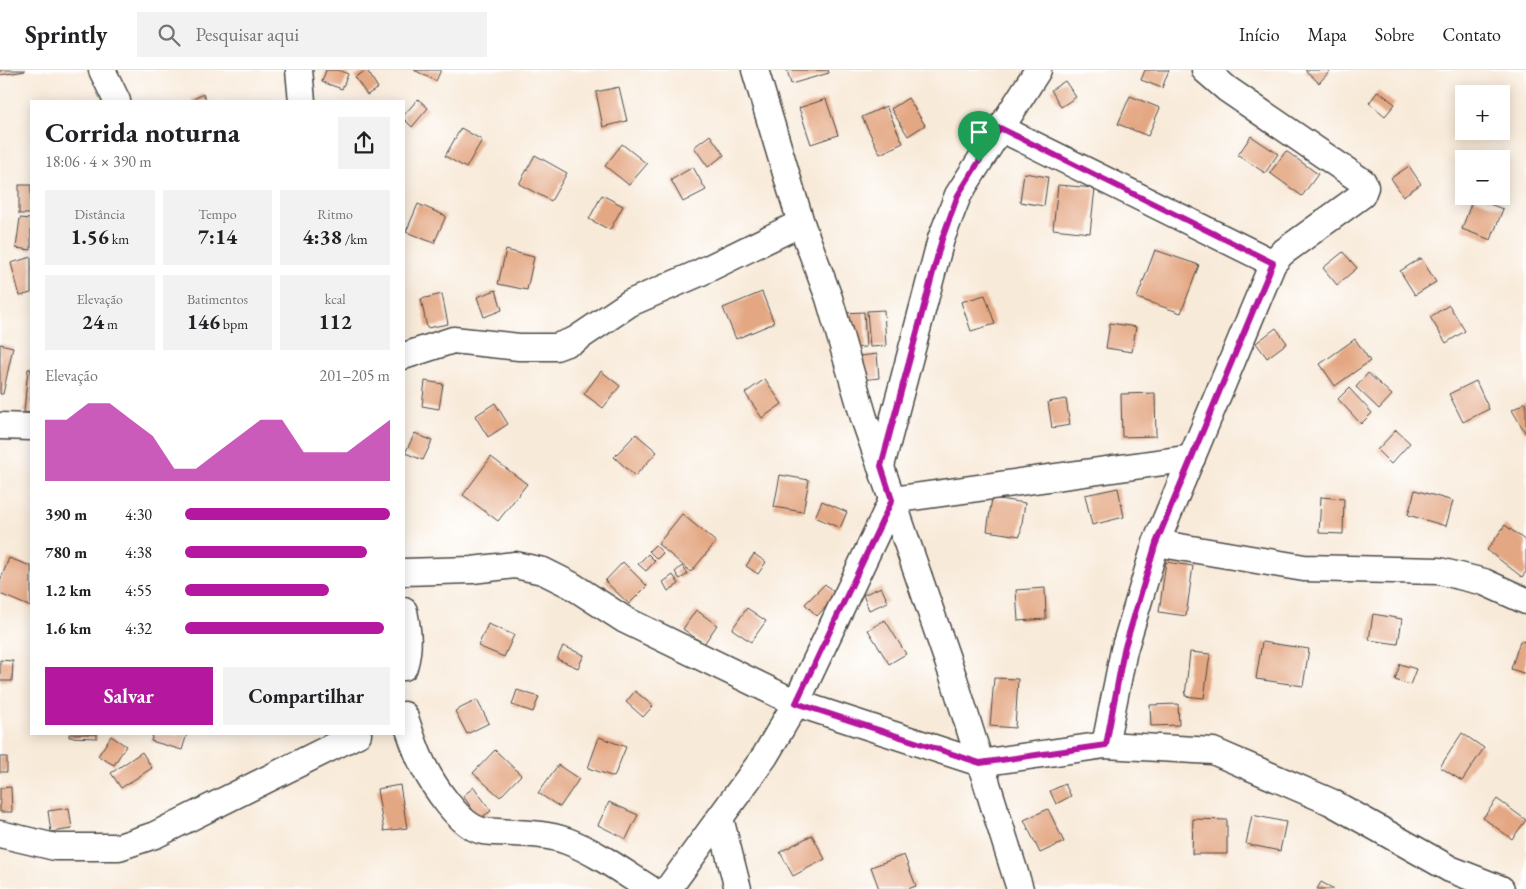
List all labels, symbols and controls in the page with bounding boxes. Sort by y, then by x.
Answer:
search box [137,12,487,57]
text: Sprintly [25,19,107,50]
icon: search [155,21,183,49]
text: Pesquisar aqui [195,22,299,47]
text: Início [1239,23,1280,46]
text: Mapa [1308,23,1347,46]
text: Sobre [1375,23,1414,46]
text: Contato [1442,23,1501,46]
map controls [1455,85,1510,205]
button: + [1455,85,1510,140]
pin [958,111,1000,162]
text: Corrida noturna [45,114,240,150]
button: share [338,117,390,169]
icon: arrive [965,118,993,146]
button: − [1455,150,1510,205]
text: 18:06 · 4 × 390 m [45,151,152,172]
text: Distância [75,205,125,223]
text: Tempo [198,205,237,223]
text: Ritmo [317,205,353,223]
text: 1.56 [70,223,109,250]
text: 7:14 [198,223,237,250]
text: 4:38 [303,223,342,250]
text: km [109,230,129,248]
text: /km [342,230,368,248]
text: Elevação [77,290,123,308]
text: Batimentos [187,290,248,308]
text: kcal [325,290,346,308]
text: 24 [82,308,104,335]
text: 146 [187,308,220,335]
text: 112 [318,308,352,335]
text: m [104,315,118,333]
text: bpm [220,315,248,333]
text: Elevação [45,365,98,386]
text: 201–205 m [319,365,390,386]
text: 390 m [45,504,87,525]
text: 4:30 [125,504,152,525]
text: 780 m [45,542,87,563]
text: 4:38 [125,542,152,563]
text: 1.2 km [45,580,91,601]
text: 4:55 [125,580,152,601]
text: 1.6 km [45,618,91,639]
text: 4:32 [125,618,152,639]
button: Salvar [45,667,213,725]
button: Compartilhar [223,667,390,725]

